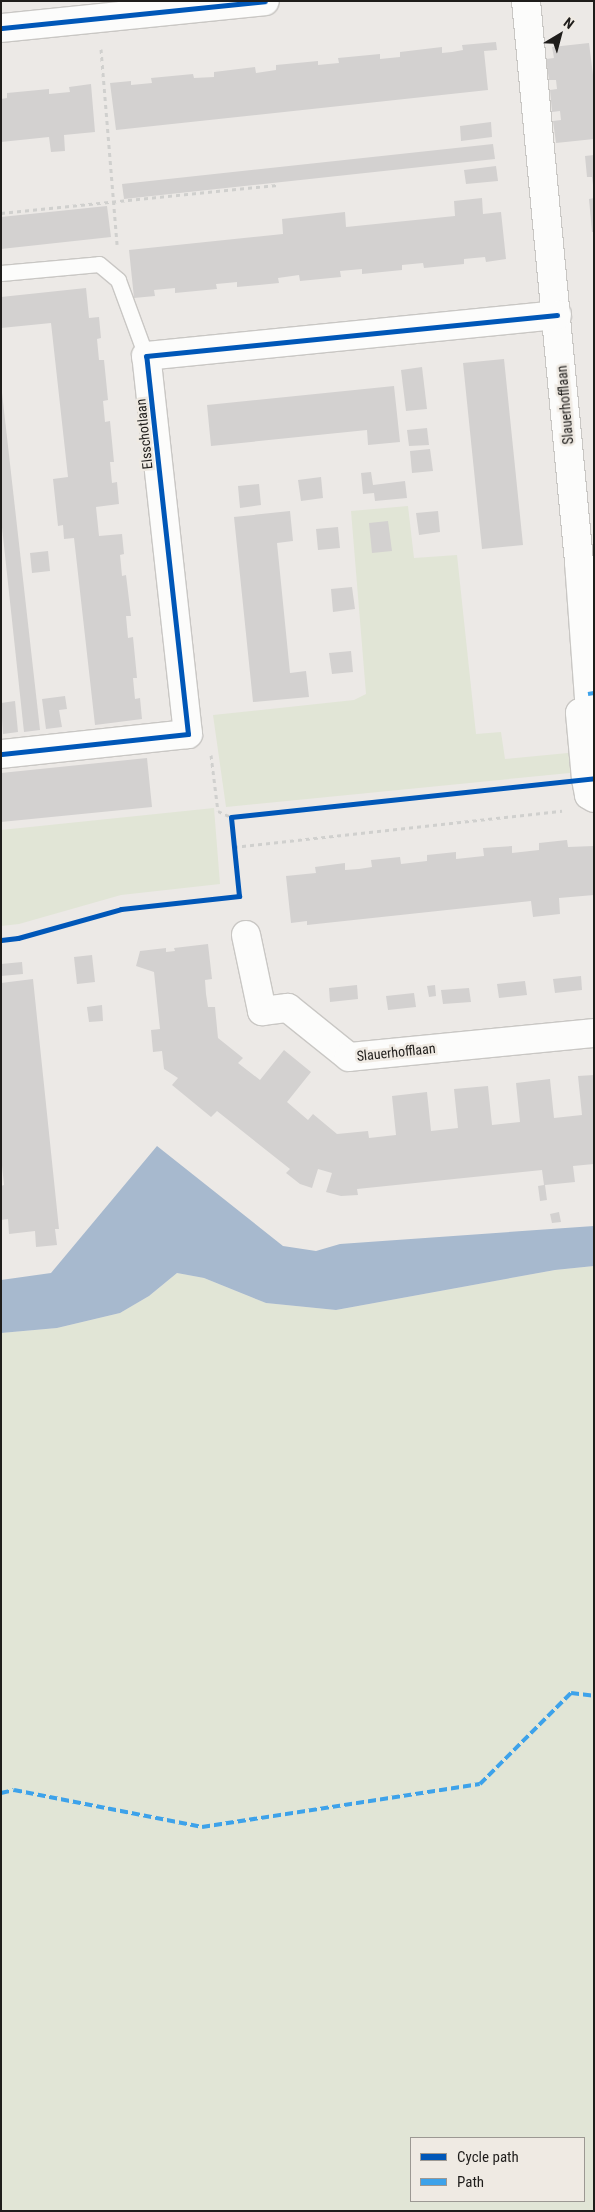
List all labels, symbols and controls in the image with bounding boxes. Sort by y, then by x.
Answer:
north arrow [535,10,585,60]
text: N [561,14,577,32]
street label: Slauerhofflaan [553,365,577,445]
street label: Elsschotlaan [132,398,156,470]
street label: Slauerhofflaan [356,1040,436,1064]
legend [410,2137,585,2202]
text: Cycle path [457,2148,519,2166]
text: Path [457,2173,484,2191]

